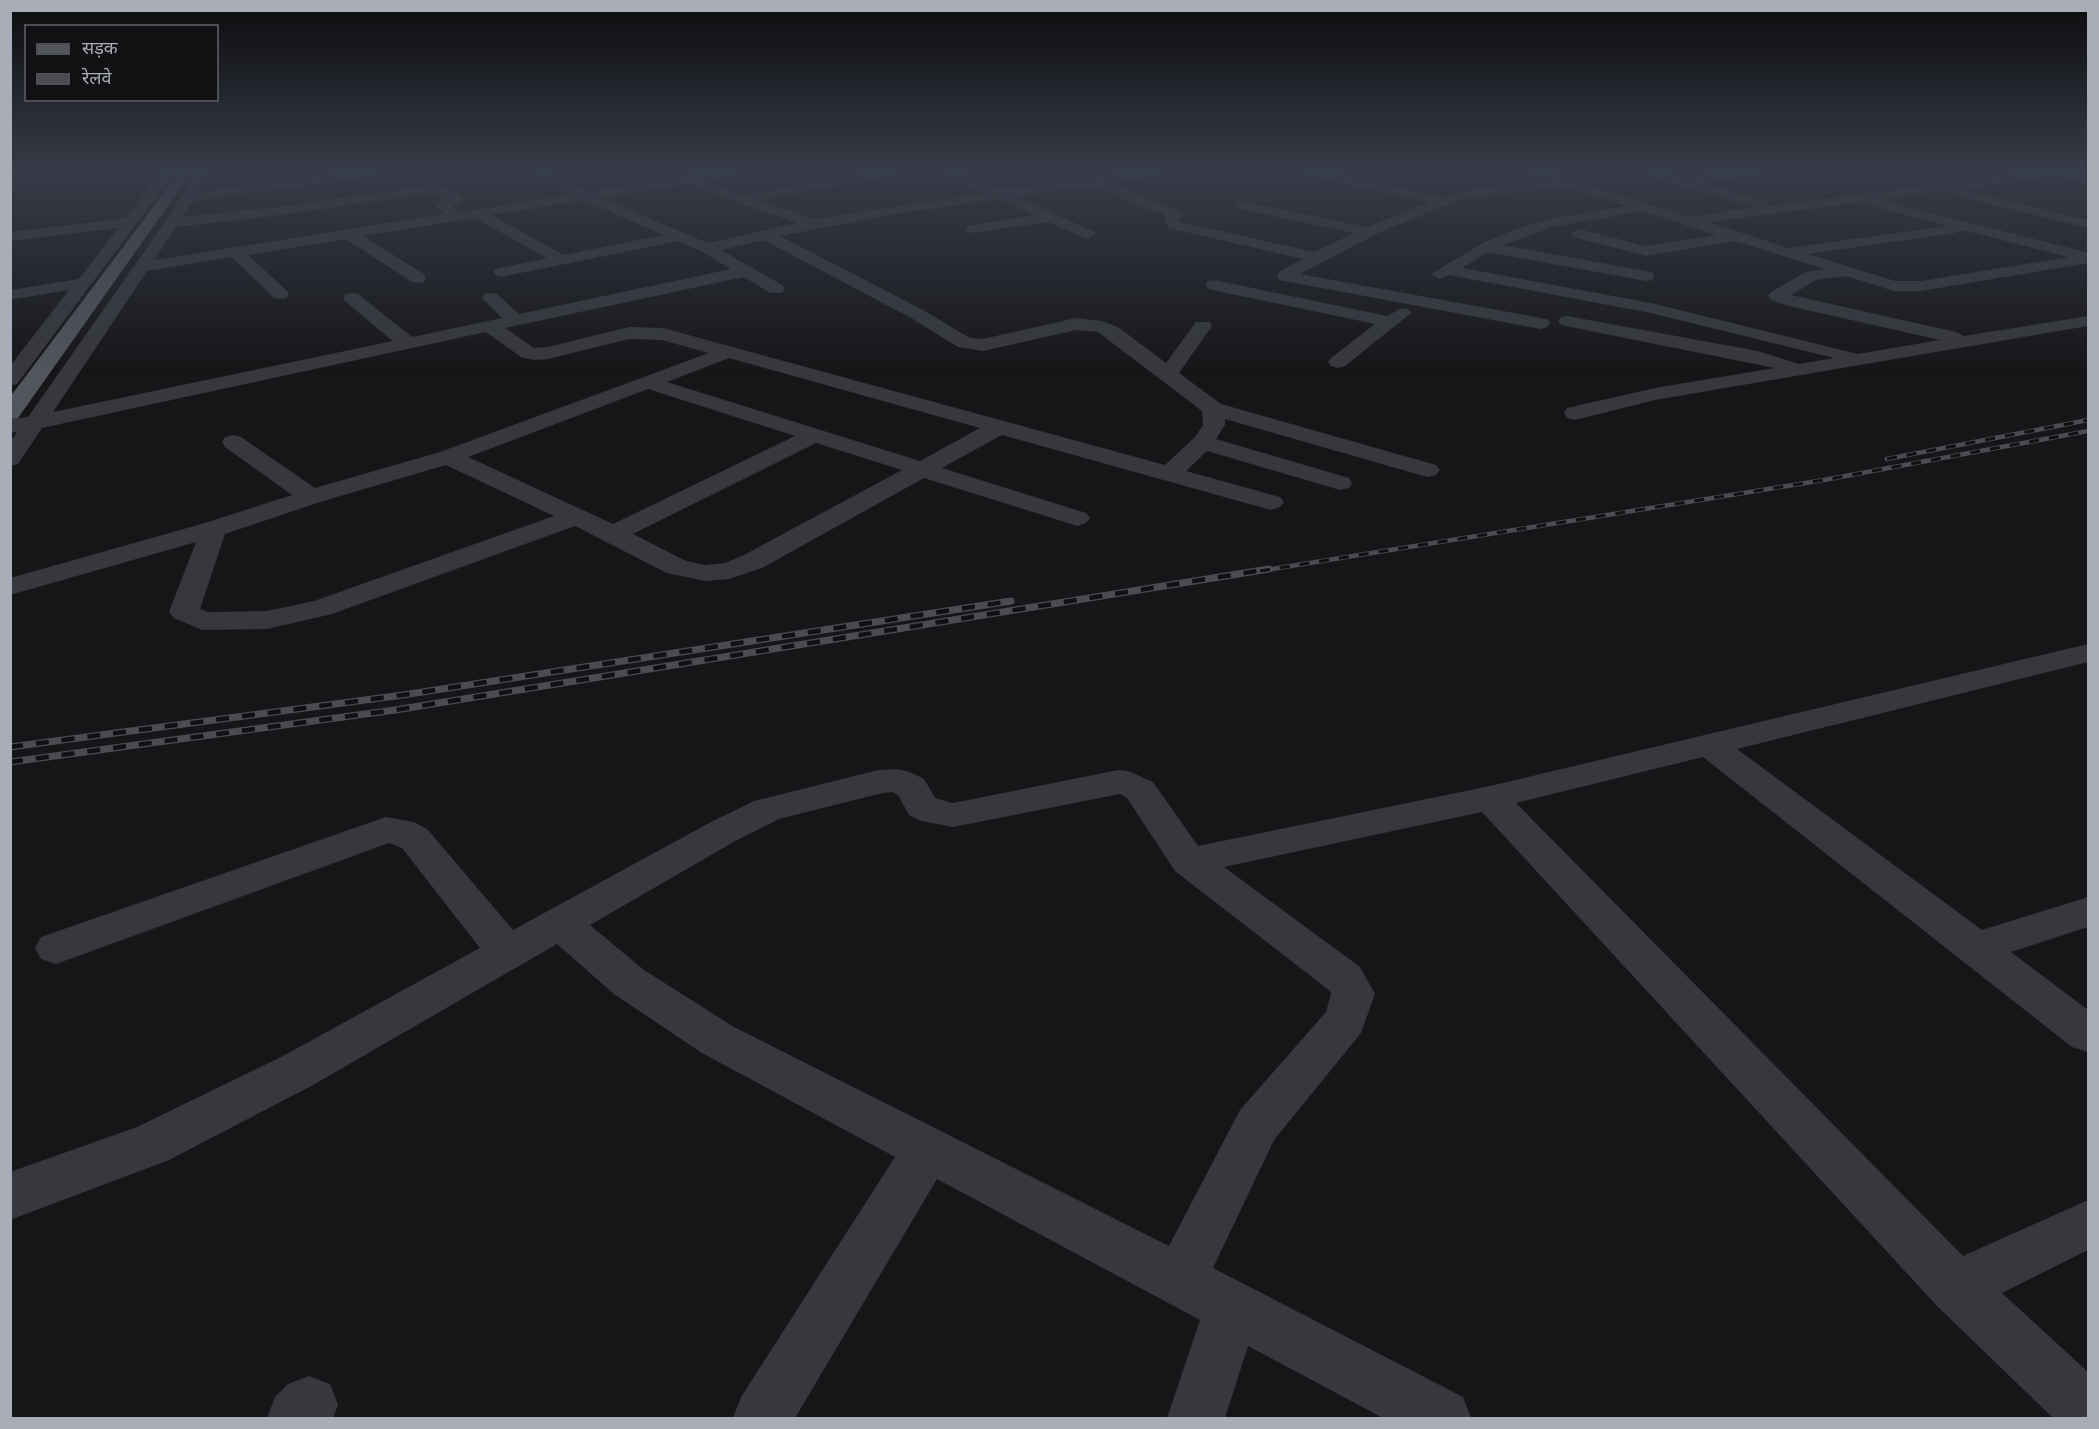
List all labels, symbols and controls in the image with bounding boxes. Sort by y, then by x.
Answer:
legend [24,24,219,102]
text: सड़क [82,37,118,58]
text: रेलवे [82,67,112,88]

